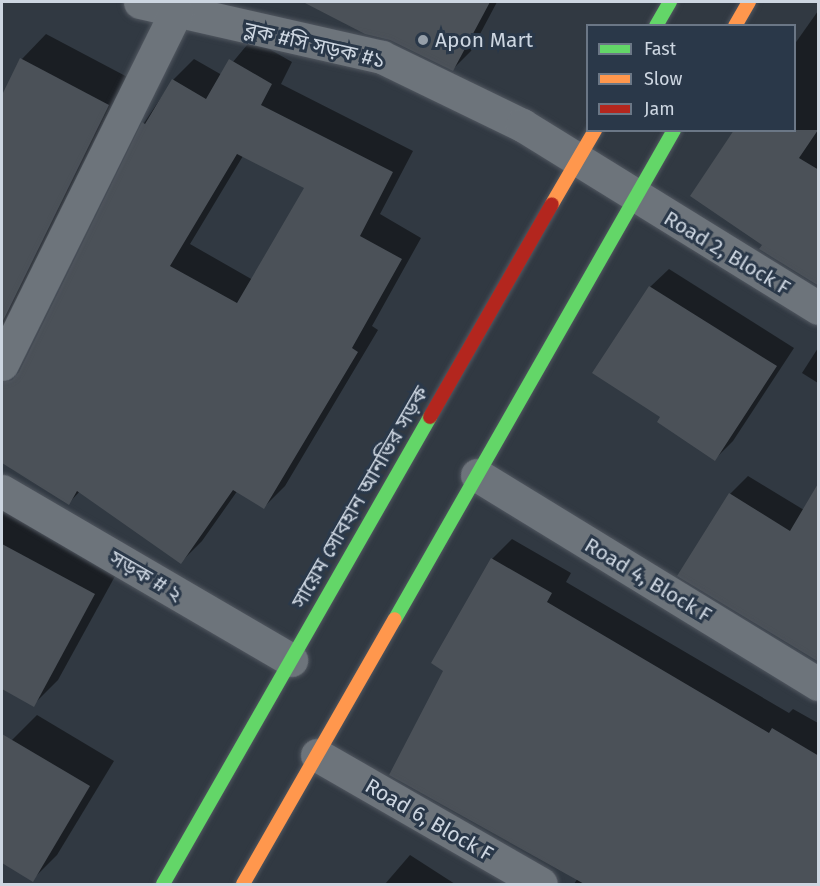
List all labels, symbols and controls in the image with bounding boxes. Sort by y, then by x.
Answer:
street label: ব্লক #সি সড়ক #১ [242,17,388,73]
legend [586,24,796,132]
place label: Apon Mart [435,27,533,53]
marker: Apon Mart [416,33,430,47]
text: Fast [644,38,676,60]
text: Slow [644,68,682,90]
text: Jam [644,98,675,120]
street label: Road 2, Block F [659,205,795,301]
street label: সায়েম সোবহান আনভির সড়ক [286,382,434,612]
street label: Road 4, Block F [580,532,716,628]
street label: সড়ক # ২ [105,545,187,607]
street label: Road 6, Block F [361,773,497,867]

